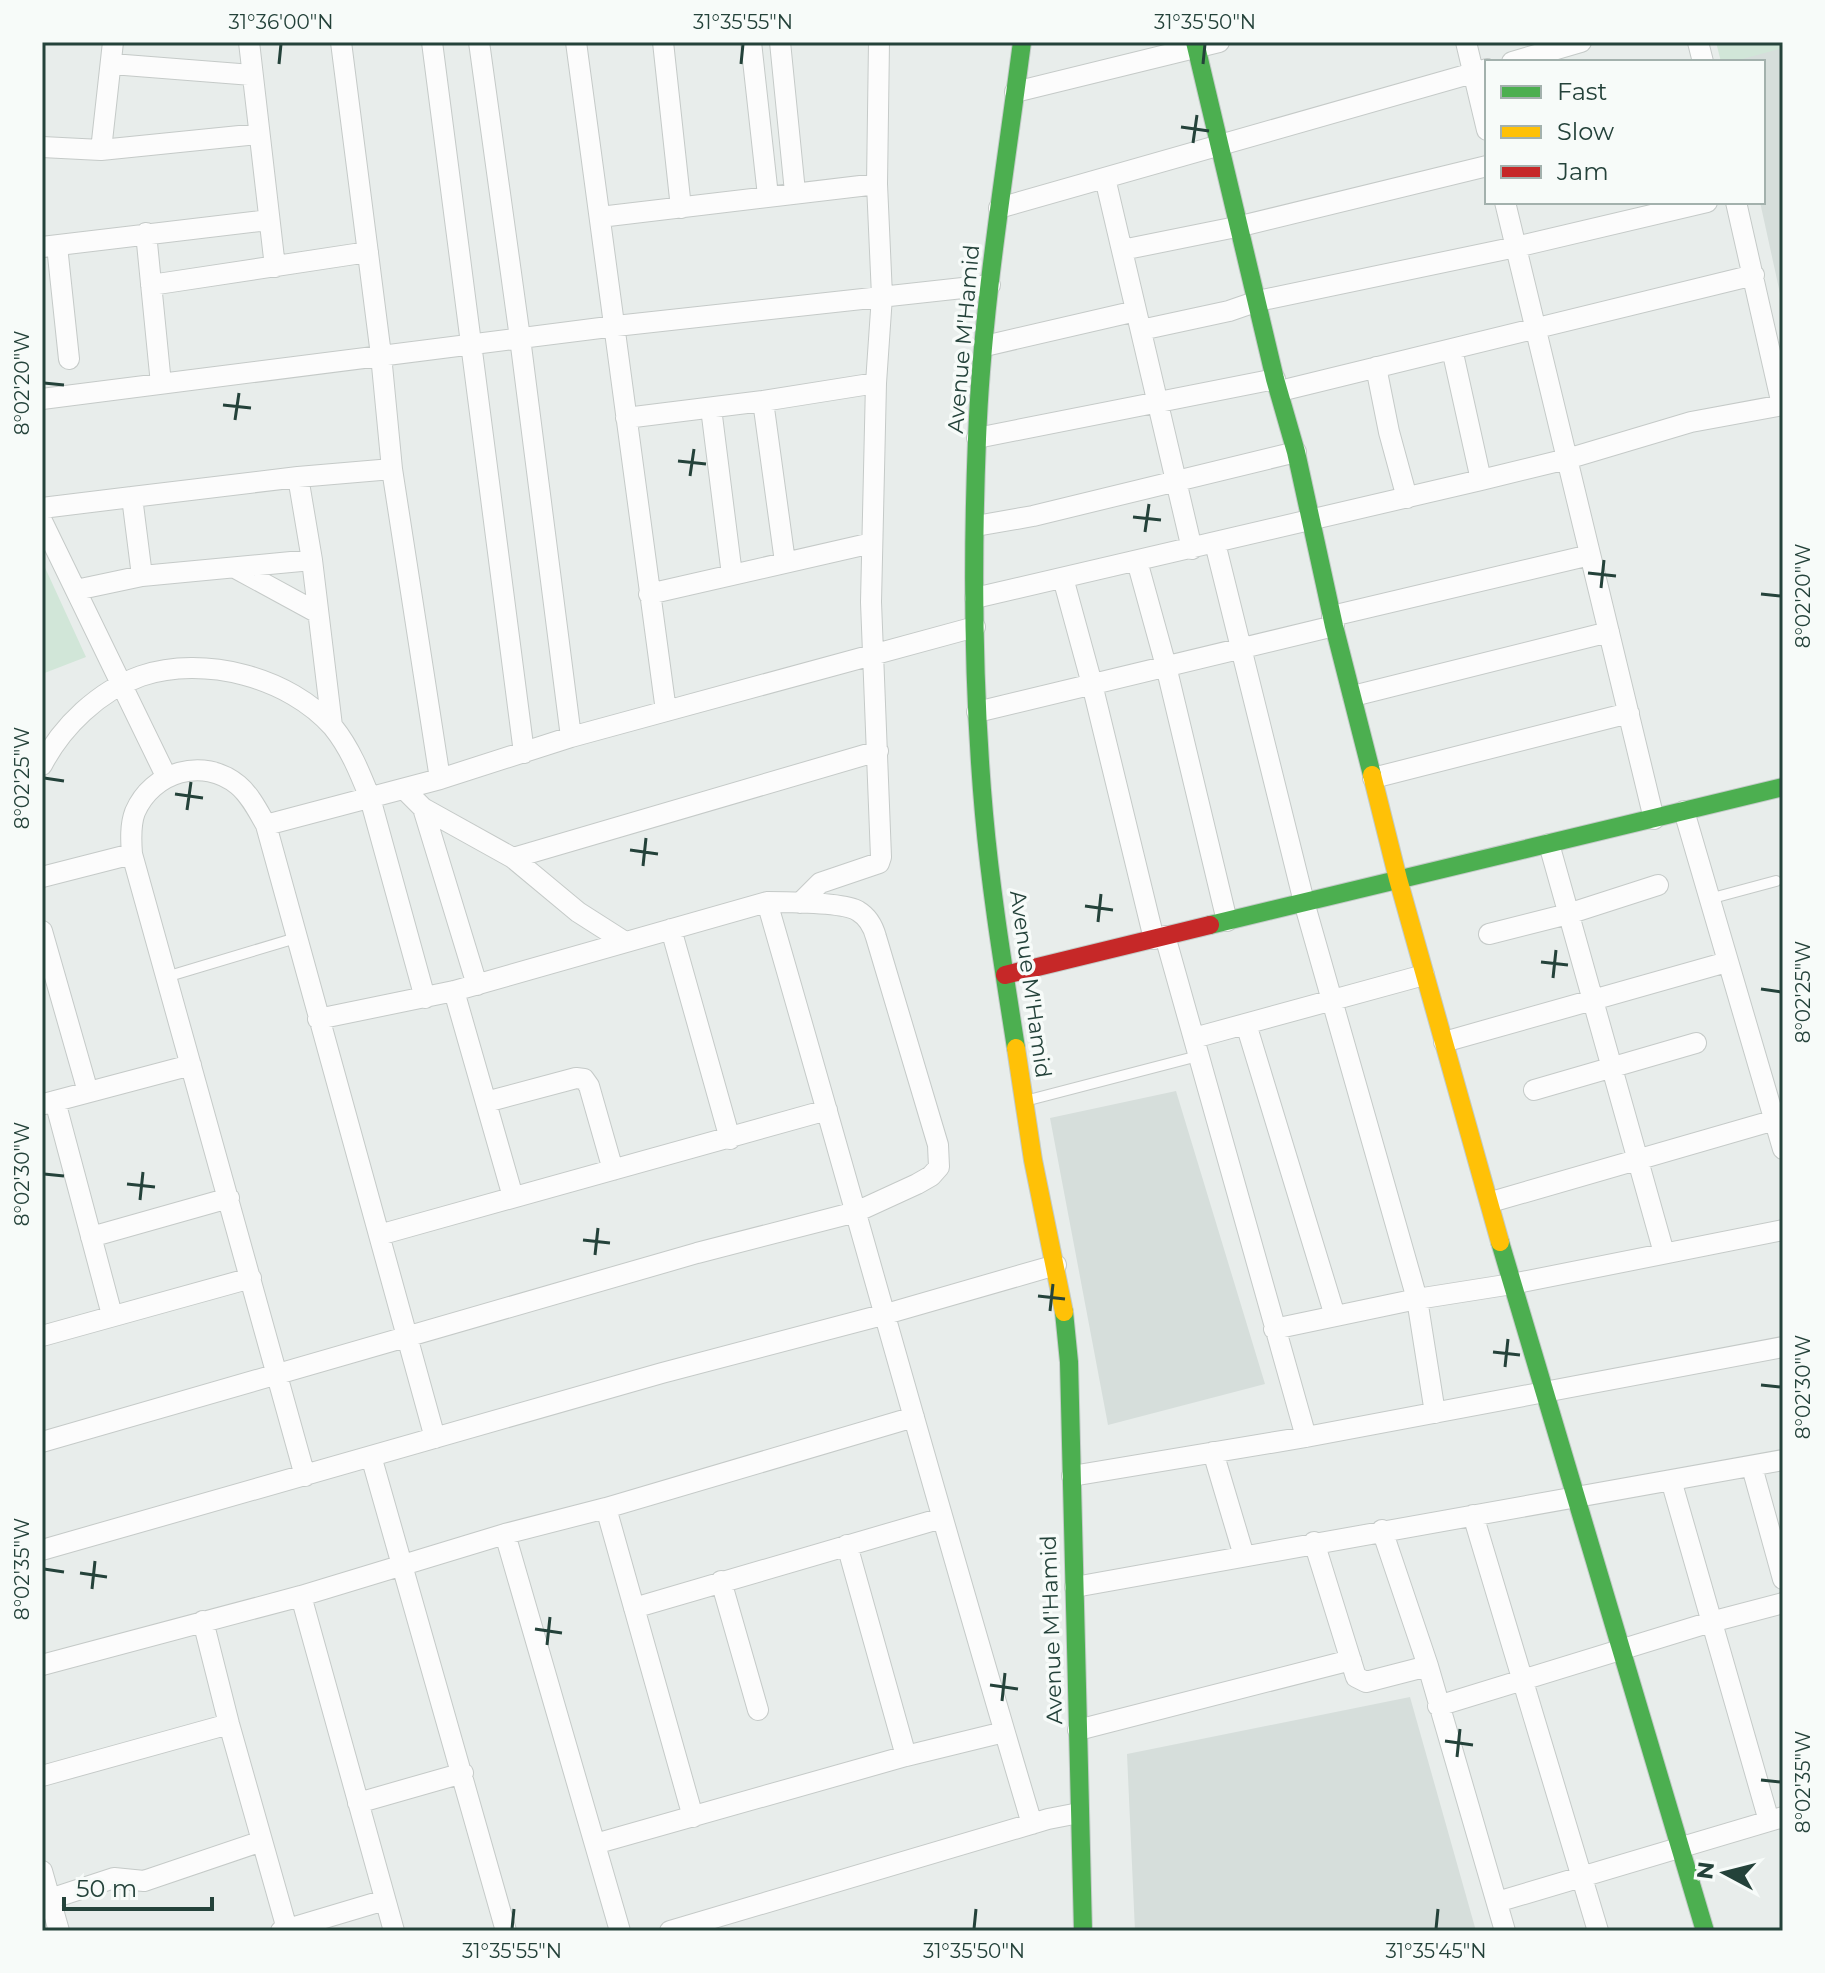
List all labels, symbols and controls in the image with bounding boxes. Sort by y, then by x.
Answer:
text: 31°36'00"N [228,10,334,34]
text: 31°35'55"N [693,10,793,34]
text: 31°35'50"N [1154,10,1256,34]
legend [1485,60,1765,204]
text: Fast [1557,77,1608,106]
text: Slow [1557,117,1614,146]
text: Jam [1556,157,1609,186]
street label: Avenue M'Hamid [942,244,985,435]
text: 8°02'20"W [10,331,34,435]
text: 8°02'20"W [1791,544,1815,648]
text: 8°02'25"W [10,727,34,829]
street label: Avenue M'Hamid [1004,888,1057,1080]
text: 8°02'25"W [1791,941,1815,1043]
text: 8°02'30"W [10,1122,34,1226]
text: 8°02'30"W [1791,1335,1815,1439]
text: 8°02'35"W [10,1518,34,1620]
street label: Avenue M'Hamid [1035,1535,1068,1725]
text: 8°02'35"W [1791,1731,1815,1833]
north arrow [1685,1833,1765,1913]
text: N [1691,1860,1720,1881]
scale bar [64,1861,212,1911]
text: 50 m [76,1874,137,1903]
text: 31°35'55"N [462,1939,562,1963]
text: 31°35'50"N [923,1939,1025,1963]
text: 31°35'45"N [1385,1939,1487,1963]

